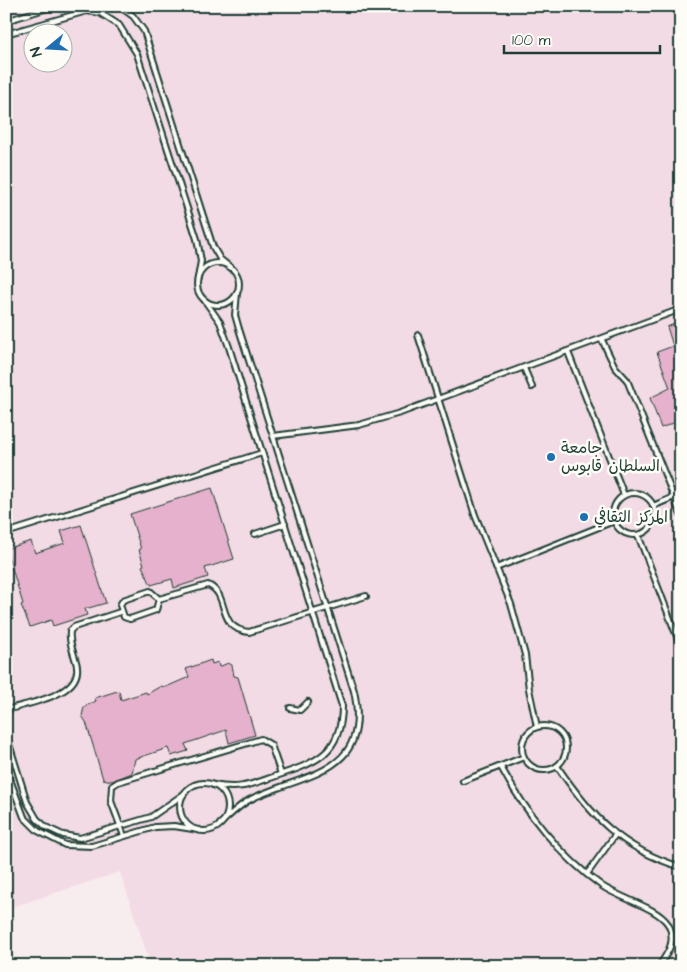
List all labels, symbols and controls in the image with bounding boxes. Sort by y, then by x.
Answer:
north arrow [22,22,72,72]
scale bar [504,22,661,54]
text: 100 m [512,30,551,51]
text: N [26,44,47,59]
place label: جامعة السلطان قابوس [561,437,660,477]
marker: جامعة السلطان قابوس [545,451,557,463]
place label: المركز الثقافي [594,506,668,528]
marker: المركز الثقافي [578,511,590,523]

